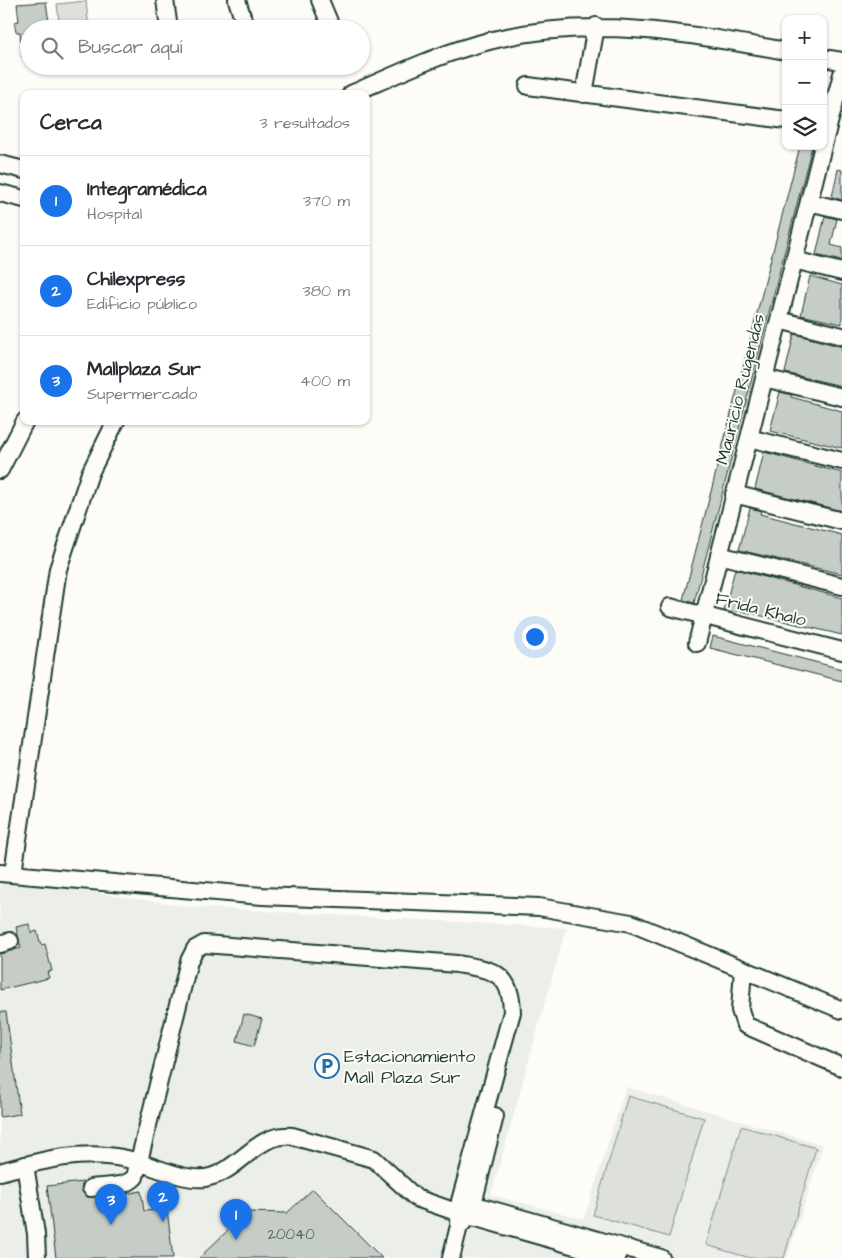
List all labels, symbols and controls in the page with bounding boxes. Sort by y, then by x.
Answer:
map controls [782,15,827,150]
button: + [782,15,827,60]
search box [20,20,370,75]
icon: search [38,34,66,62]
text: Buscar aquí [78,34,182,61]
button: − [782,60,827,105]
button: layers [782,105,827,150]
text: Cerca [40,108,102,137]
text: 3 resultados [259,112,350,134]
text: Integramédica [87,176,207,203]
text: 1 [55,190,57,212]
text: 370 m [303,190,350,212]
text: Hospital [87,203,142,225]
text: Chilexpress [87,266,185,293]
text: 2 [51,280,61,302]
text: 380 m [303,280,350,302]
text: Edificio público [87,293,197,315]
street label: Mauricio Rugendas [710,311,772,467]
text: Mallplaza Sur [87,356,201,383]
text: 3 [52,370,60,392]
text: 400 m [300,370,350,392]
text: Supermercado [87,383,197,405]
street label: Frida Khalo [713,586,809,633]
your location [522,624,548,650]
place label: Estacionamiento Mall Plaza Sur [344,1044,475,1090]
parking icon: Estacionamiento Mall Plaza Sur [314,1053,340,1079]
pin: 2 [147,1181,179,1222]
pin: 3 [95,1184,127,1225]
pin: 1 [220,1199,252,1240]
house number: 20040 [267,1224,315,1245]

